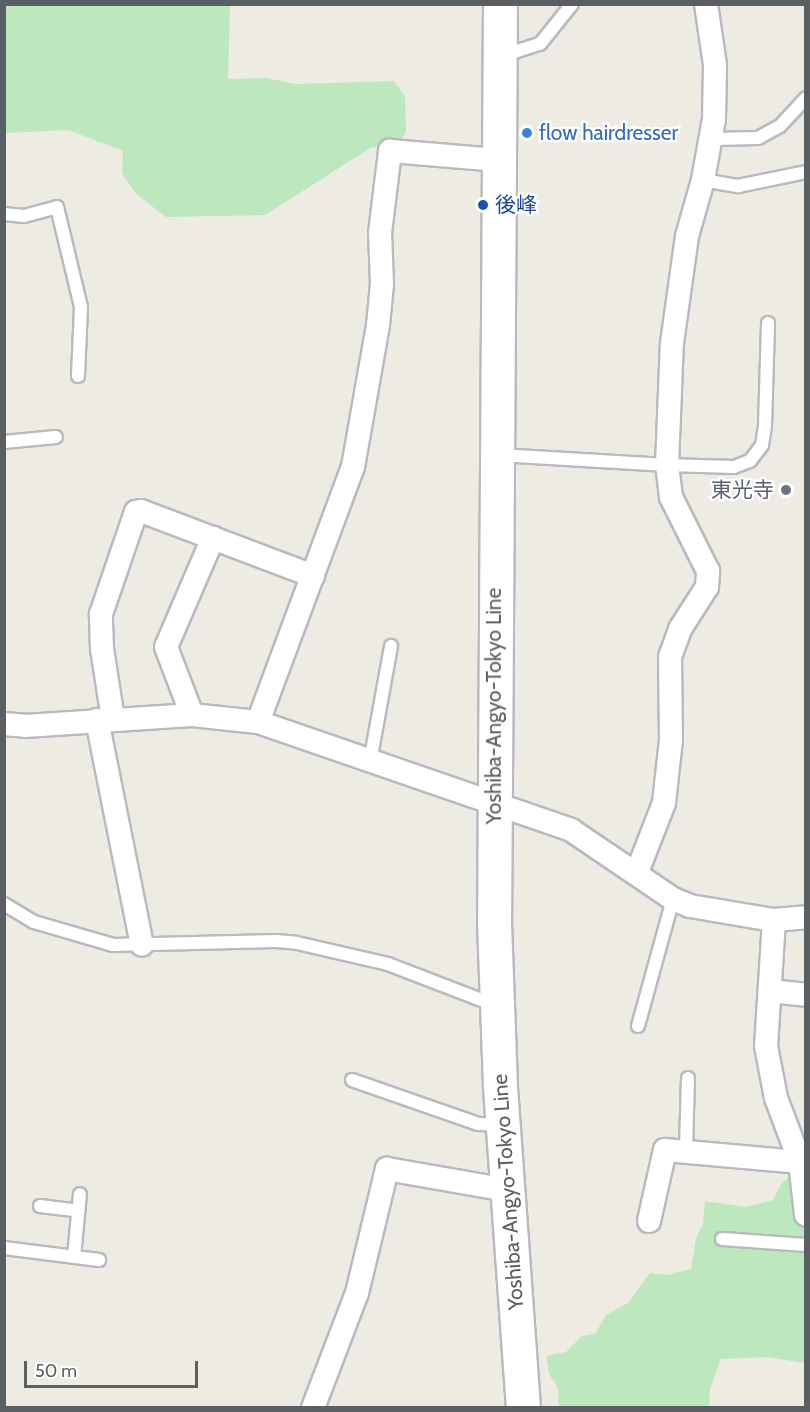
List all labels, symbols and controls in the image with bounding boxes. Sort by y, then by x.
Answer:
place label: flow hairdresser [539,120,678,146]
marker: flow hairdresser [520,126,534,140]
place label: 後峰 [495,192,537,218]
marker: 後峰 [476,198,490,212]
place label: 東光寺 [711,477,774,503]
marker: 東光寺 [779,483,793,497]
street label: Yoshiba-Angyo-Tokyo Line [481,588,507,824]
street label: Yoshiba-Angyo-Tokyo Line [487,1073,529,1311]
scale bar [27,1349,201,1387]
text: 50 m [35,1360,77,1382]

